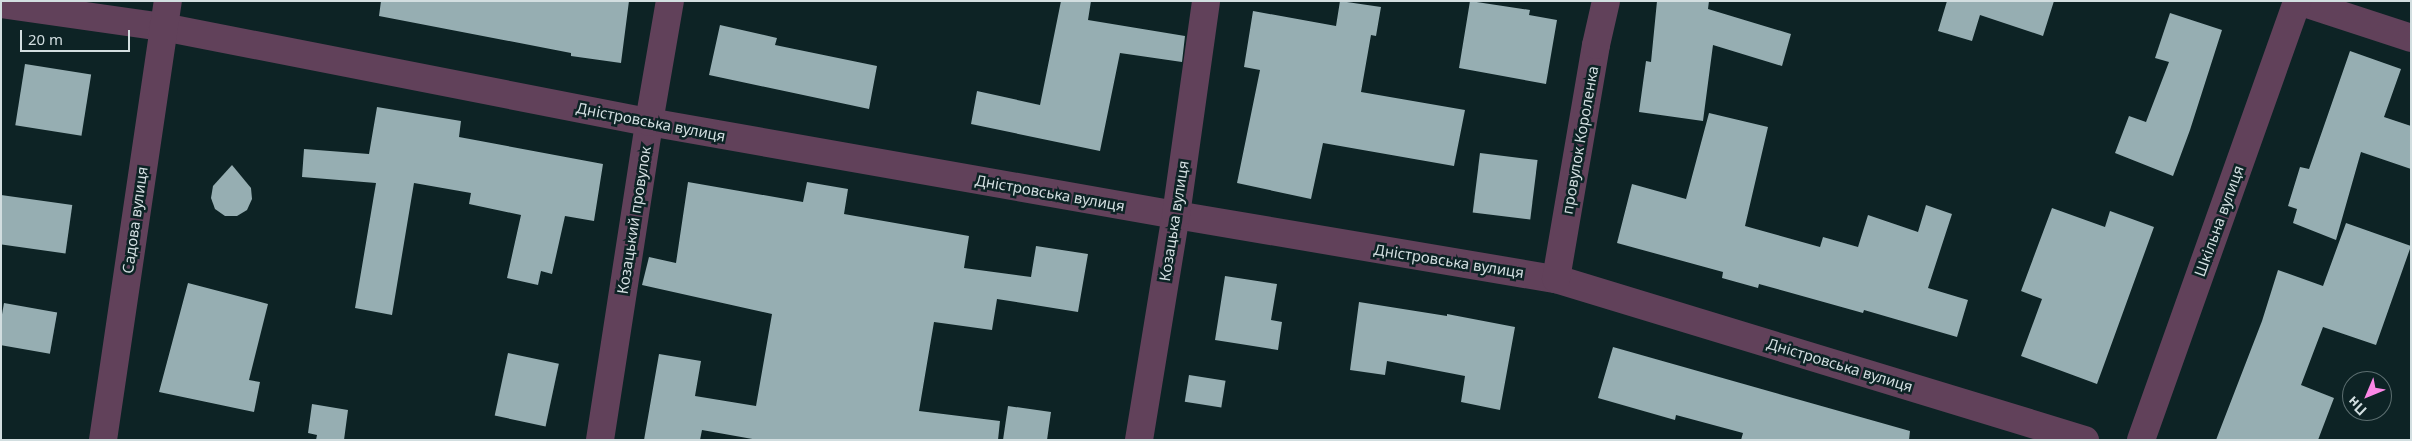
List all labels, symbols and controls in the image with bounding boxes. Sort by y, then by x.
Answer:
scale bar [22,20,132,52]
text: 20 m [28,29,63,49]
street label: провулок Короленка [1558,64,1602,216]
street label: Дністровська вулиця [575,99,727,145]
street label: Козацький провулок [613,145,655,295]
street label: Козацька вулиця [1156,159,1192,283]
street label: Шкільна вулиця [2191,163,2247,279]
street label: Садова вулиця [119,165,151,275]
street label: Дністровська вулиця [974,171,1126,215]
street label: Дністровська вулиця [1373,240,1525,282]
street label: Дністровська вулиця [1765,334,1915,396]
north arrow [2342,371,2392,421]
text: Пн [2343,393,2370,420]

